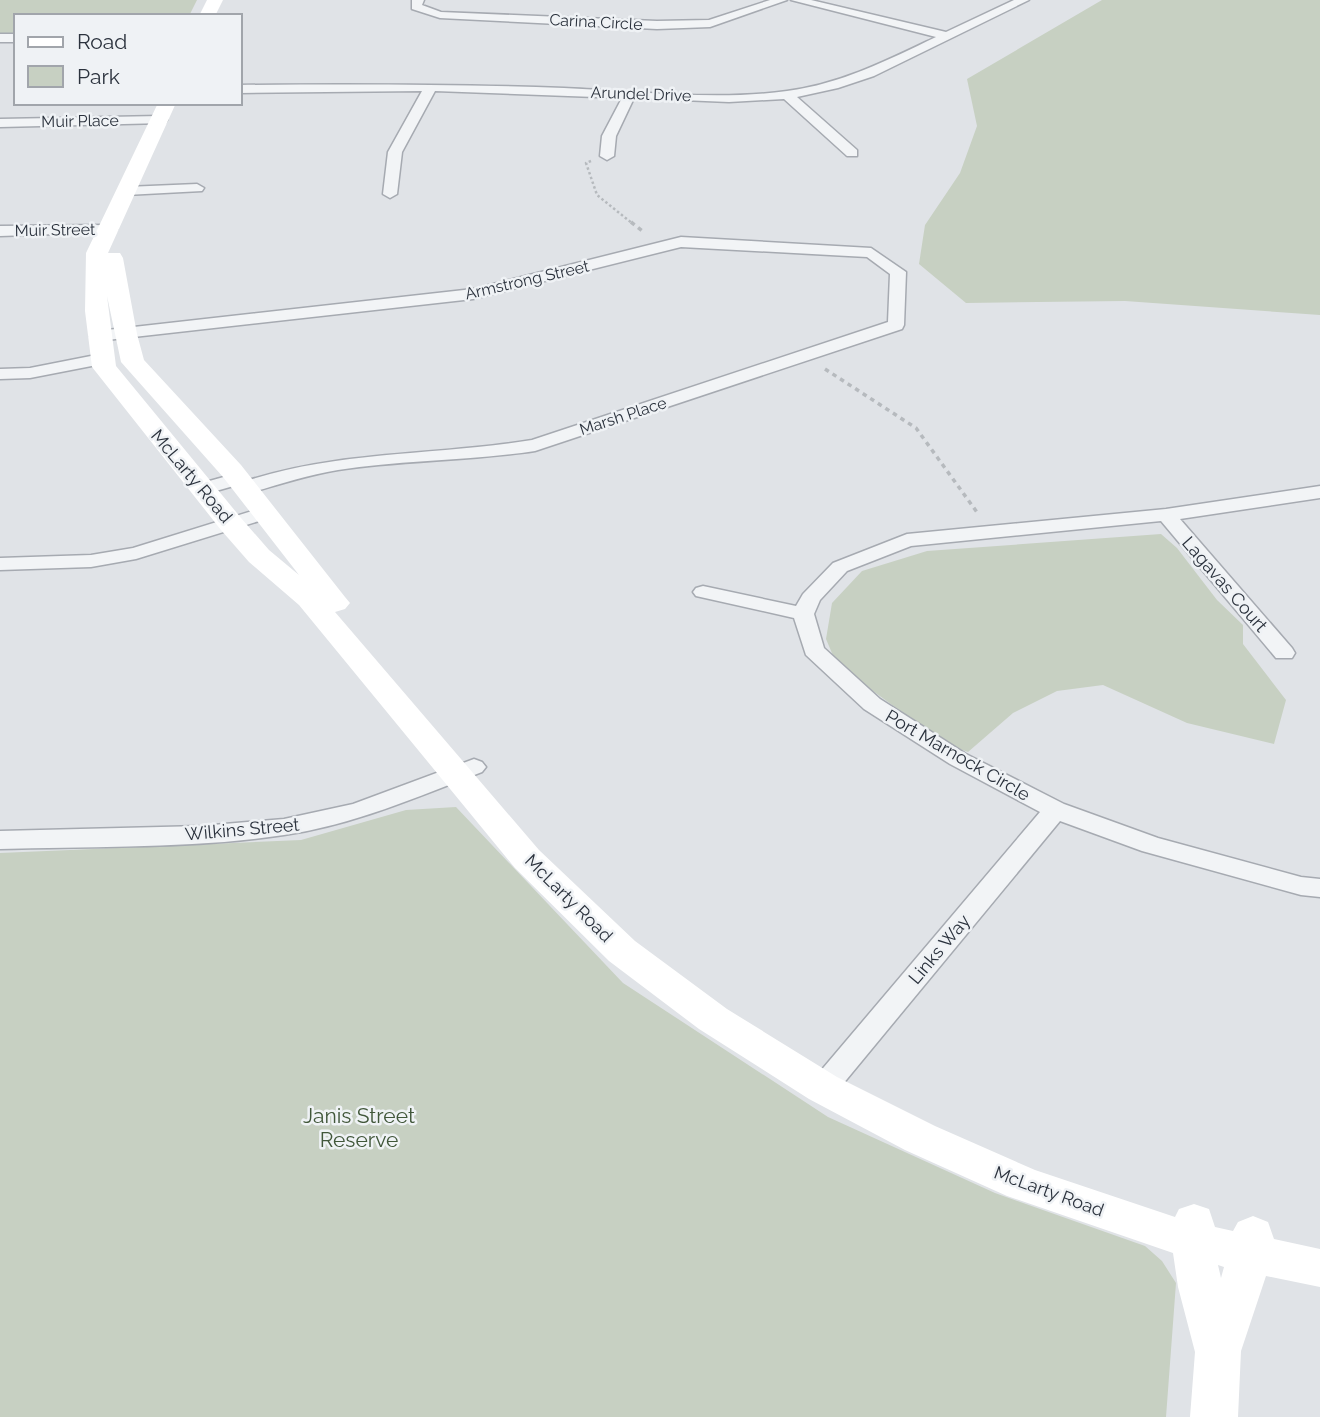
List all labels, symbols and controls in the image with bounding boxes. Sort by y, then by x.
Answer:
street label: Carina Circle [549,10,643,34]
legend [14,14,242,105]
text: Road [77,29,127,54]
text: Park [77,64,120,89]
street label: Arundel Drive [590,83,692,105]
street label: Muir Place [41,111,119,131]
street label: Muir Street [14,220,96,240]
street label: Armstrong Street [463,256,592,304]
street label: Marsh Place [577,393,669,439]
street label: McLarty Road [147,425,237,527]
street label: Lagavas Court [1178,532,1272,636]
street label: Port Marnock Circle [882,705,1034,805]
street label: Wilkins Street [184,814,300,844]
street label: McLarty Road [521,850,617,946]
street label: Links Way [904,910,974,988]
park label: Janis Street Reserve [303,1103,415,1152]
street label: McLarty Road [991,1161,1107,1221]

